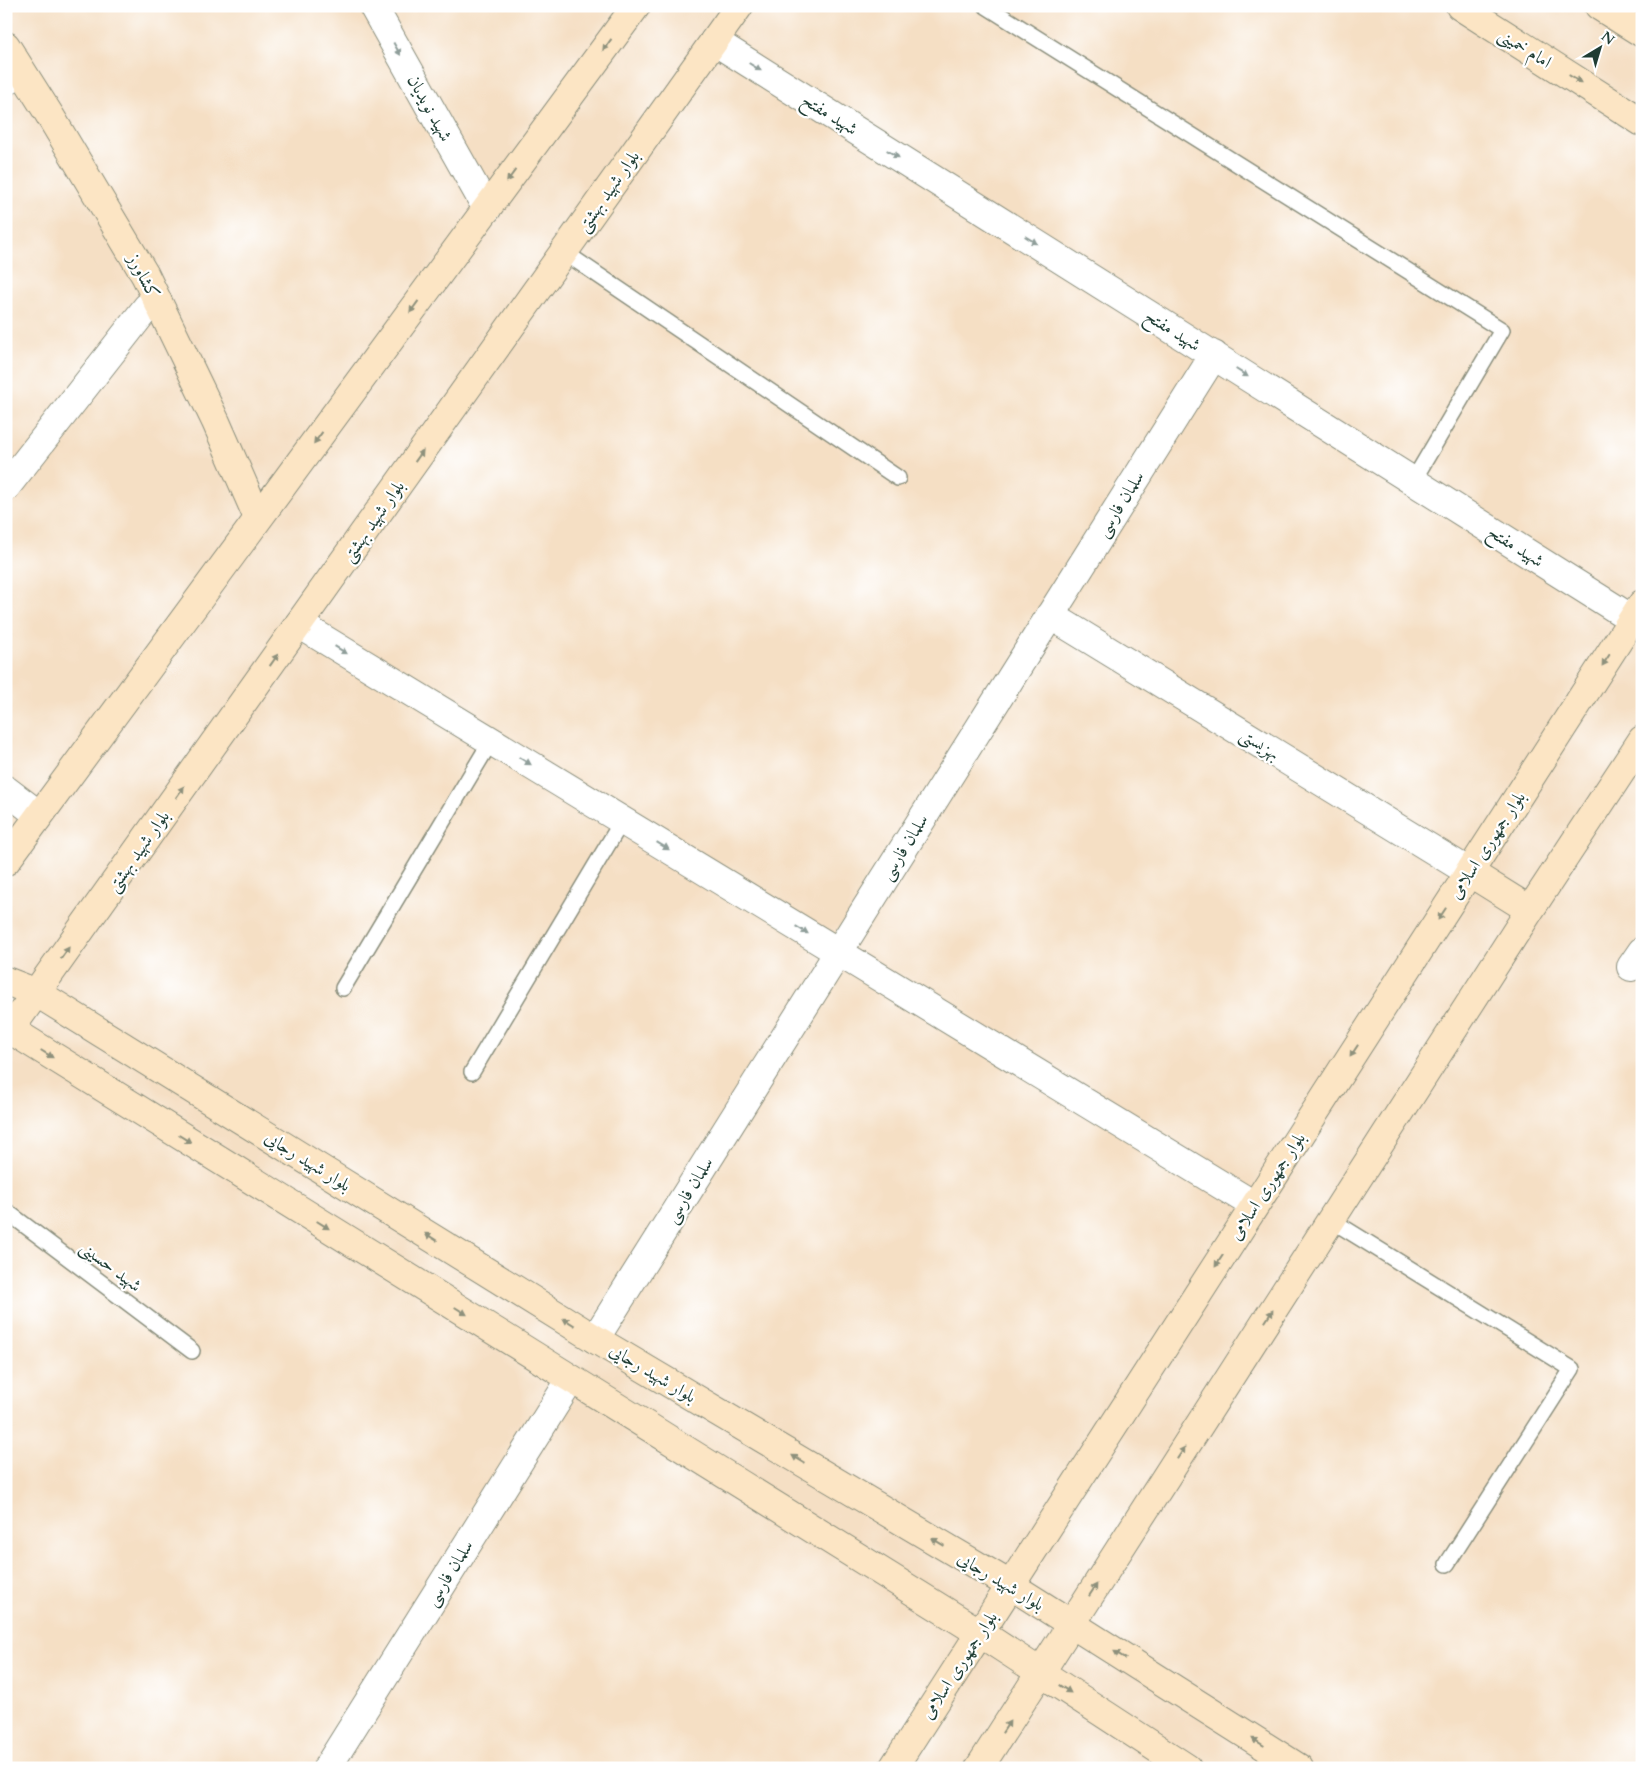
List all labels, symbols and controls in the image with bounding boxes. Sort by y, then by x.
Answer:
street label: امام خمینی [1492,22,1556,77]
north arrow [1576,22,1626,72]
text: N [1597,27,1618,49]
one-way arrow [602,39,612,52]
one-way arrow [393,41,401,56]
one-way arrow [749,63,762,72]
street label: شهید نویدیان [401,70,458,146]
one-way arrow [1568,75,1582,84]
street label: شهید مفتح [795,87,863,144]
street label: بلوار شهید بهشتی [571,145,646,237]
one-way arrow [886,149,900,159]
one-way arrow [506,169,516,183]
one-way arrow [1024,236,1037,245]
street label: کشاورز [120,248,166,303]
one-way arrow [409,300,419,314]
street label: شهید مفتح [1138,303,1206,360]
one-way arrow [1236,369,1249,378]
one-way arrow [312,431,323,444]
one-way arrow [414,449,424,463]
street label: سلمان فارسی [1090,466,1151,542]
street label: بلوار شهید بهشتی [336,475,411,567]
street label: شهید مفتح [1481,519,1549,576]
one-way arrow [334,645,347,654]
one-way arrow [269,653,279,667]
one-way arrow [1601,653,1610,666]
street label: بهزیستی [1235,722,1285,766]
one-way arrow [518,757,531,766]
one-way arrow [175,785,185,799]
street label: بلوار جمهوری اسلامی [1443,787,1532,904]
street label: بلوار شهید بهشتی [101,805,176,897]
street label: سلمان فارسی [874,809,935,885]
one-way arrow [657,841,670,850]
one-way arrow [1438,908,1447,921]
one-way arrow [796,926,809,935]
one-way arrow [60,946,70,960]
one-way arrow [1349,1044,1359,1058]
one-way arrow [40,1049,54,1058]
street label: بلوار شهید رجایی [260,1125,356,1198]
street label: بلوار جمهوری اسلامی [1223,1128,1312,1245]
one-way arrow [178,1135,192,1144]
street label: سلمان فارسی [659,1152,720,1228]
one-way arrow [317,1220,330,1230]
one-way arrow [424,1232,437,1241]
street label: شهید حسینی [75,1235,147,1298]
one-way arrow [1214,1254,1223,1268]
one-way arrow [455,1306,468,1315]
one-way arrow [1264,1310,1274,1323]
one-way arrow [562,1318,575,1327]
street label: بلوار شهید رجایی [605,1338,701,1409]
one-way arrow [1176,1446,1186,1460]
one-way arrow [792,1455,805,1464]
street label: سلمان فارسی [419,1535,480,1611]
one-way arrow [932,1538,945,1547]
street label: بلوار شهید رجایی [953,1546,1049,1617]
one-way arrow [1089,1583,1098,1596]
street label: بلوار جمهوری اسلامی [915,1607,1004,1724]
one-way arrow [1114,1650,1127,1660]
one-way arrow [1058,1684,1071,1694]
one-way arrow [1001,1720,1011,1733]
one-way arrow [1251,1737,1264,1746]

